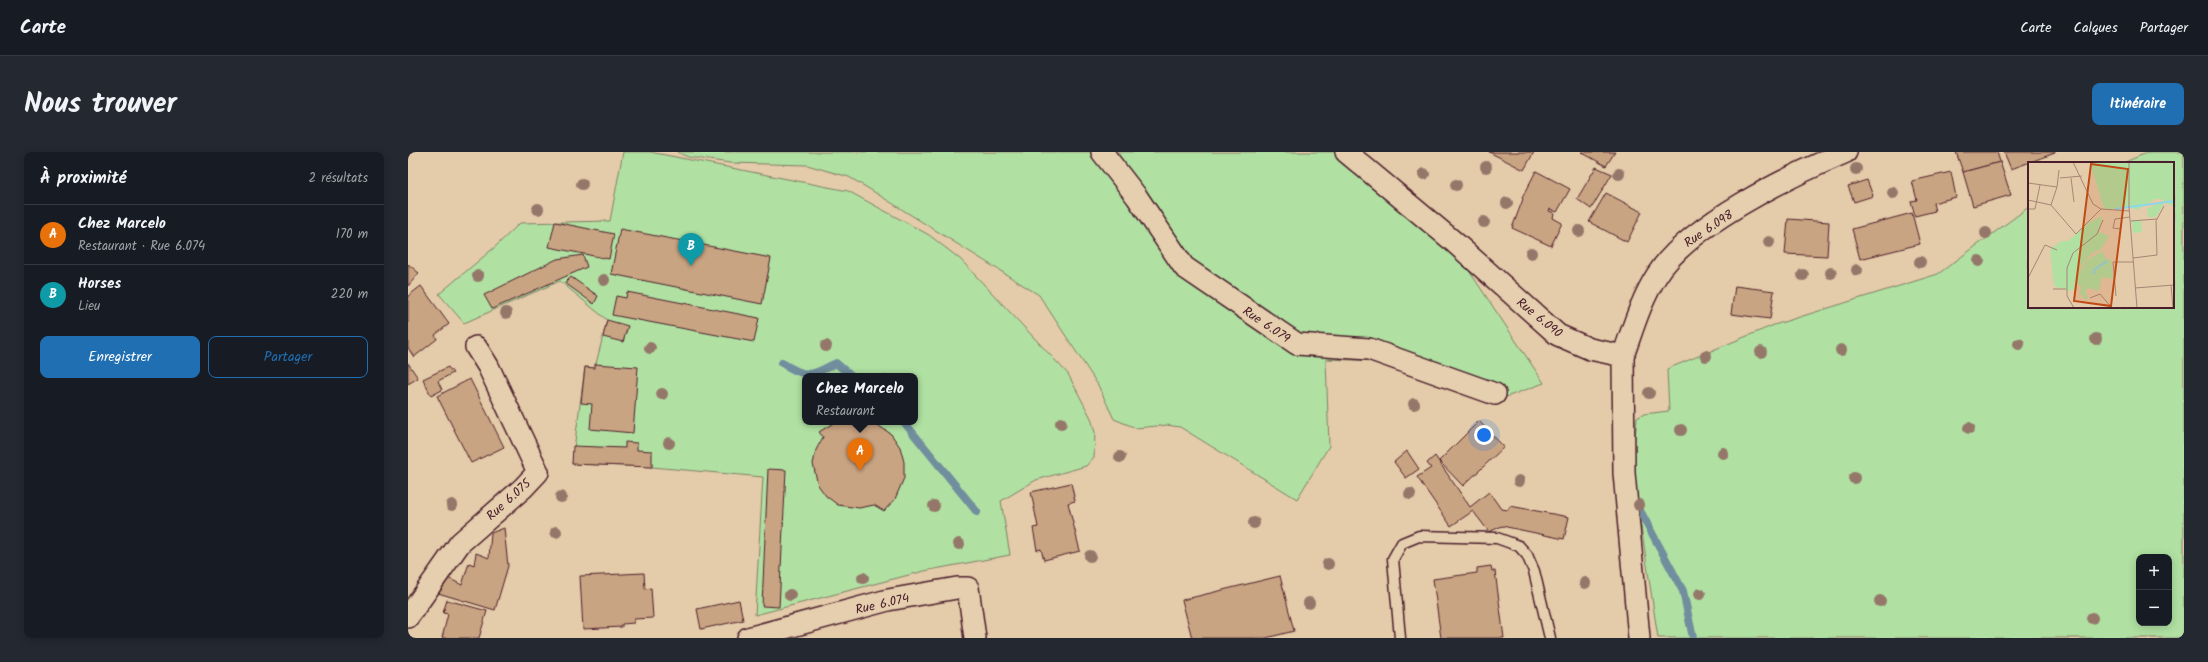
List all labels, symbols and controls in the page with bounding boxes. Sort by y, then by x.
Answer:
text: Carte [20,13,66,43]
text: Carte [2020,17,2052,39]
text: Calques [2074,17,2118,39]
text: Partager [2140,17,2188,39]
text: Nous trouver [24,82,177,127]
button: Itinéraire [2092,83,2184,125]
inset map [2028,162,2174,308]
text: À proximité [40,165,127,192]
text: 2 résultats [309,168,368,189]
street label: Rue 6.098 [1680,205,1738,254]
text: Chez Marcelo [78,212,166,236]
text: A [49,224,57,245]
text: 170 m [336,224,368,245]
pin: B [678,233,704,266]
text: Restaurant · Rue 6.074 [78,236,205,257]
text: Horses [78,272,121,296]
text: B [49,284,57,305]
text: 220 m [331,284,368,305]
street label: Rue 6.090 [1511,293,1567,344]
text: Lieu [78,296,100,317]
street label: Rue 6.079 [1238,301,1295,349]
button: Enregistrer [40,336,200,378]
button: Partager [208,336,368,378]
popup [802,373,918,425]
text: Chez Marcelo [816,377,904,401]
text: Restaurant [816,401,875,422]
your location [1474,425,1494,445]
pin: A [847,438,873,471]
street label: Rue 6.075 [482,473,537,526]
map controls [2136,554,2172,626]
button: + [2136,554,2172,590]
street label: Rue 6.074 [853,588,911,621]
button: − [2136,590,2172,626]

